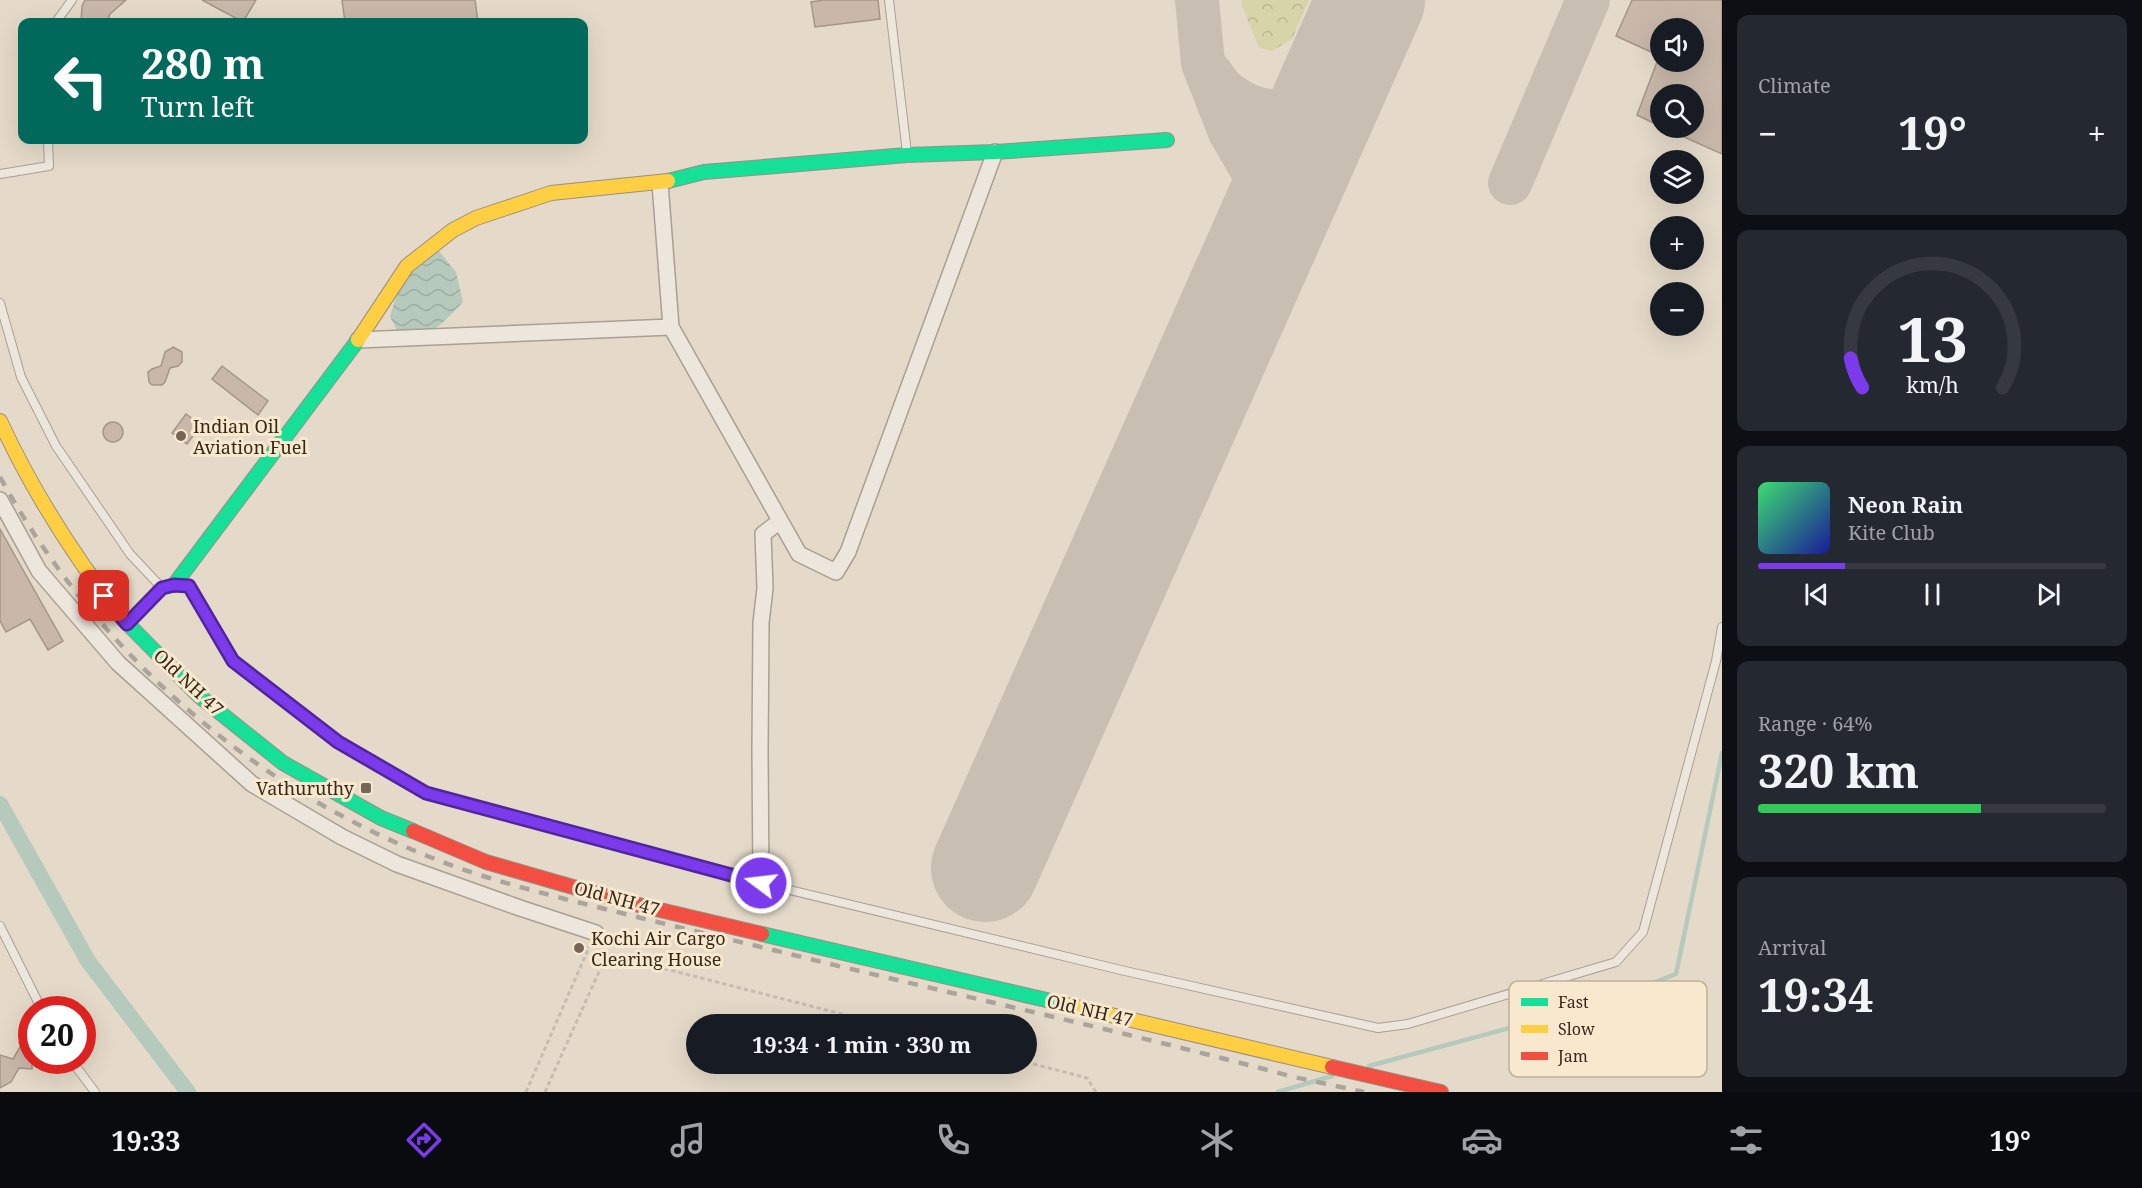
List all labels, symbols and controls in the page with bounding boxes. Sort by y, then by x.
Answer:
map controls [1650,18,1704,336]
button: sound [1650,18,1704,72]
text: 280 m [141,34,265,91]
icon: left [42,42,120,120]
text: Climate [1758,72,1831,99]
button: search [1650,84,1704,138]
text: Turn left [141,88,254,125]
text: 19° [1898,102,1967,163]
text: − [1758,111,1777,156]
text: + [2088,111,2106,156]
button: layers [1650,150,1704,204]
button: + [1650,216,1704,270]
button: − [1650,282,1704,336]
text: 13 [1897,295,1967,380]
text: km/h [1906,370,1959,399]
place label: Indian Oil Aviation Fuel [193,414,307,459]
marker: Indian Oil Aviation Fuel [174,429,188,443]
text: Neon Rain [1848,489,1963,519]
text: Kite Club [1848,519,1935,546]
pin [78,570,129,621]
icon: previous [1800,578,1833,611]
icon: pause [1916,578,1949,611]
icon: next [2032,578,2065,611]
icon: arrive [87,579,120,612]
street label: Old NH 47 [149,643,229,721]
text: Range · 64% [1758,710,1872,737]
text: 320 km [1758,740,1919,801]
place label: Vathuruthy [256,776,355,800]
marker: Vathuruthy [359,781,373,795]
position arrow [729,851,793,915]
street label: Old NH 47 [572,875,662,921]
place label: Kochi Air Cargo Clearing House [591,926,726,971]
text: Arrival [1758,934,1826,961]
marker: Kochi Air Cargo Clearing House [572,941,586,955]
text: 19:34 [1758,964,1873,1025]
legend [1509,981,1707,1077]
street label: Old NH 47 [1045,988,1135,1032]
text: Fast [1558,991,1589,1013]
speed limit sign: 20 [18,996,96,1074]
text: Slow [1558,1018,1595,1040]
text: 19:34 · 1 min · 330 m [752,1029,971,1059]
text: Jam [1557,1045,1588,1067]
icon: directions [403,1119,445,1161]
icon: music [667,1119,709,1161]
icon: phone [932,1119,974,1161]
icon: climate [1196,1119,1238,1161]
icon: car [1461,1119,1503,1161]
icon: filters [1725,1119,1767,1161]
text: 19:33 [111,1122,180,1159]
text: 19° [1989,1122,2031,1159]

